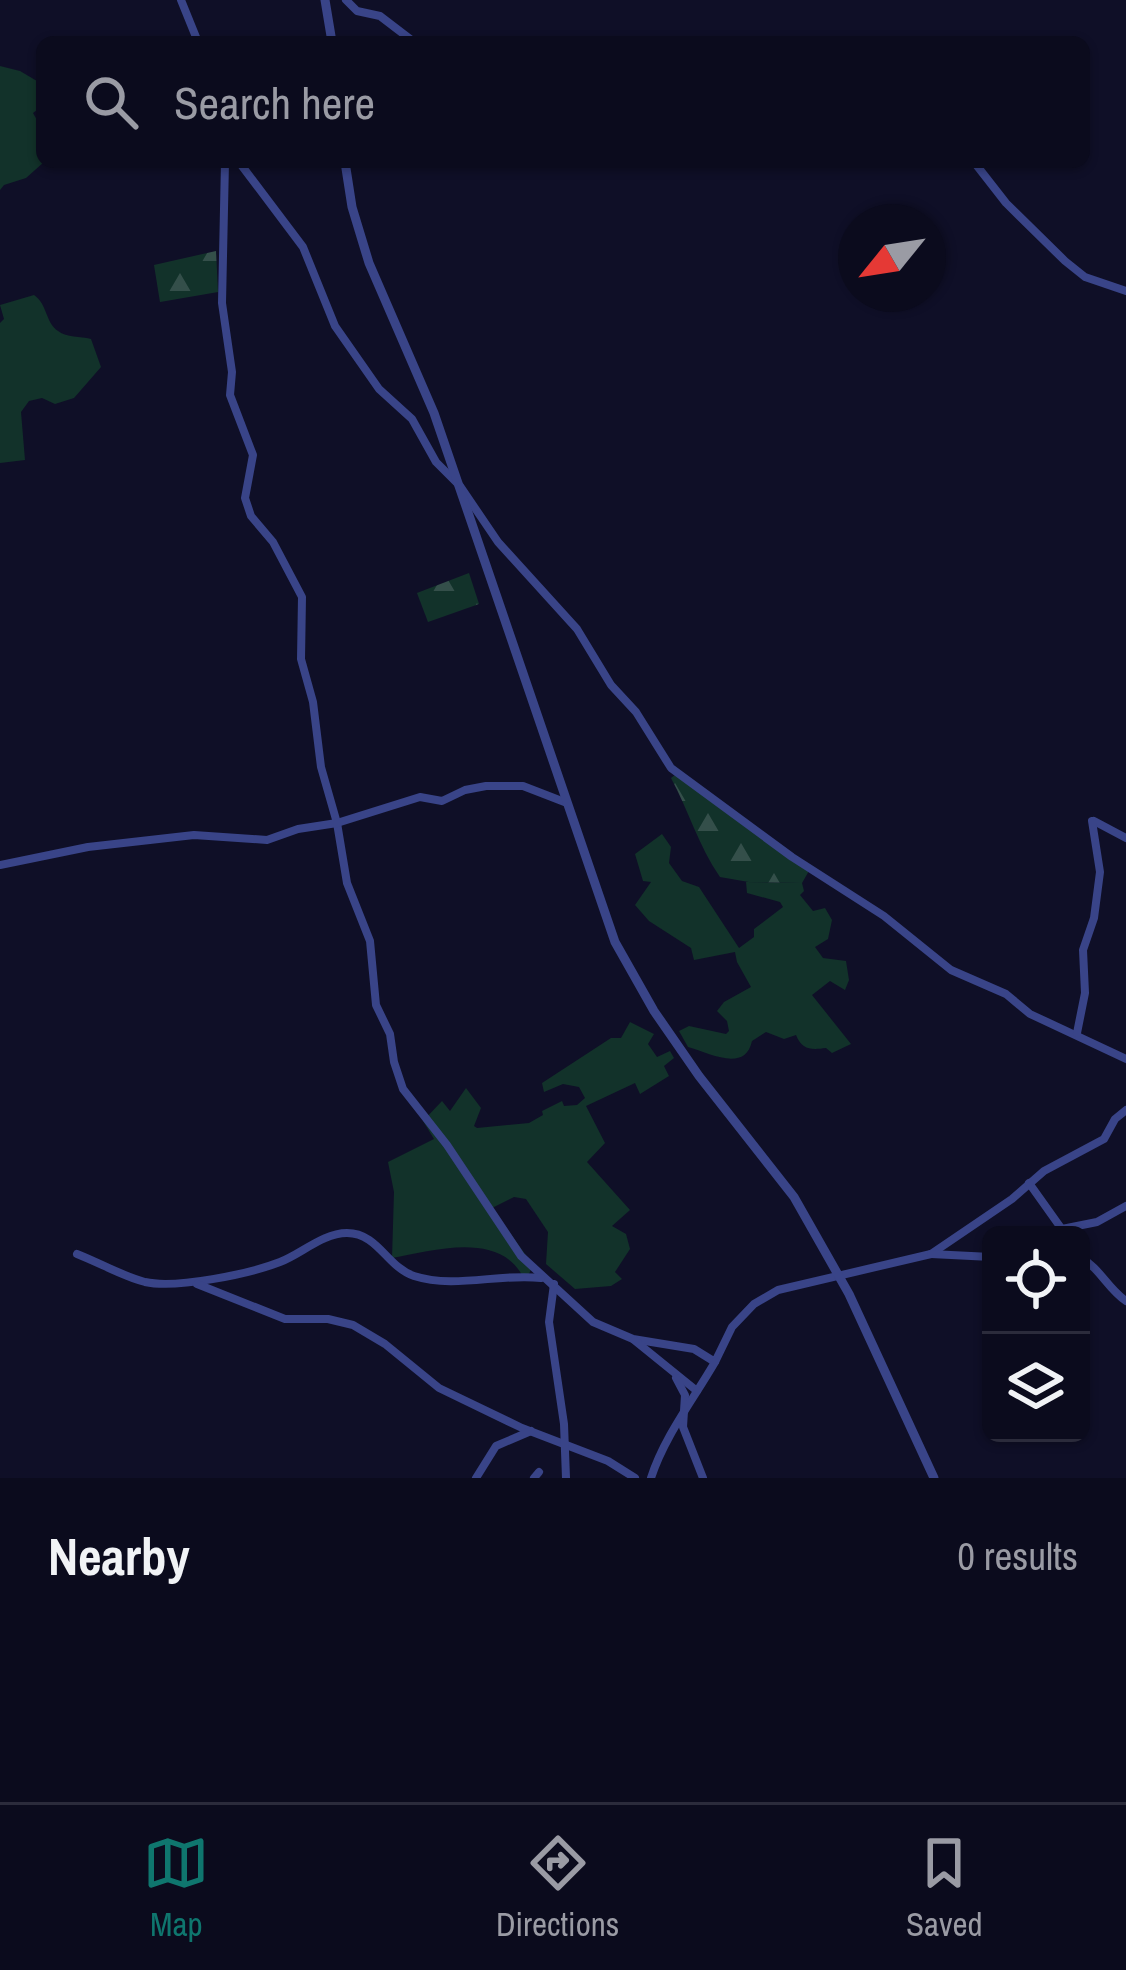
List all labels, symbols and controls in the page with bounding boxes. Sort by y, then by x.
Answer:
search box [36,36,1090,168]
icon: search [78,69,144,135]
text: Search here [174,72,375,133]
north arrow [838,204,946,312]
map controls [982,1226,1090,1442]
button: locate [982,1226,1090,1334]
button: layers [982,1334,1090,1442]
text: Nearby [48,1522,190,1591]
text: 0 results [957,1530,1078,1582]
tab: Map [143,1830,209,1946]
tab: Directions [496,1830,619,1946]
tab: Saved [906,1830,983,1946]

